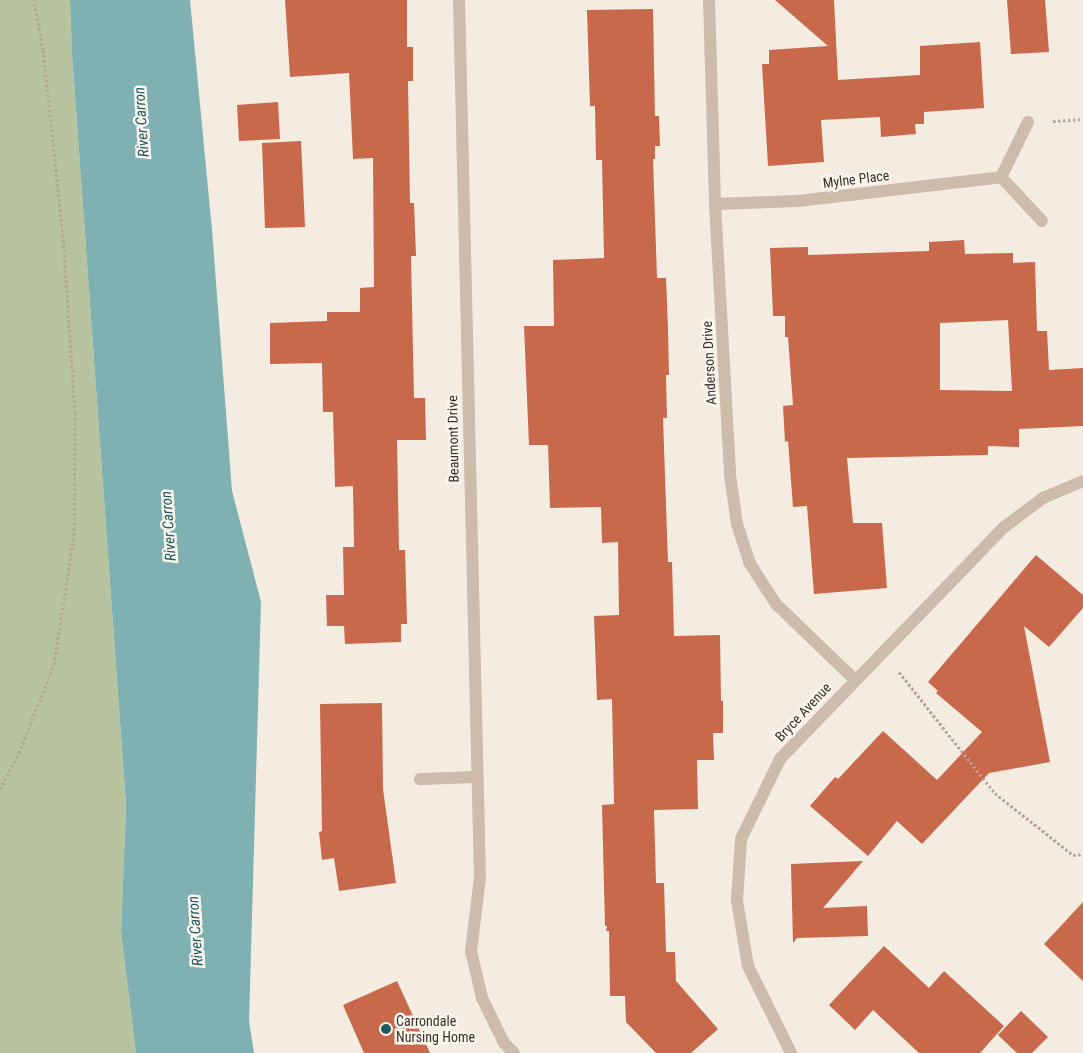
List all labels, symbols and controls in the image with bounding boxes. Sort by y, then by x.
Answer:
water label: River Carron [131,86,153,158]
street label: Mylne Place [822,167,890,191]
street label: Anderson Drive [698,321,720,405]
street label: Beaumont Drive [444,395,462,483]
water label: River Carron [158,490,180,562]
street label: Bryce Avenue [772,679,834,745]
water label: River Carron [185,895,207,967]
place label: Carrondale Nursing Home [396,1013,475,1046]
marker: Carrondale Nursing Home [380,1023,392,1035]

